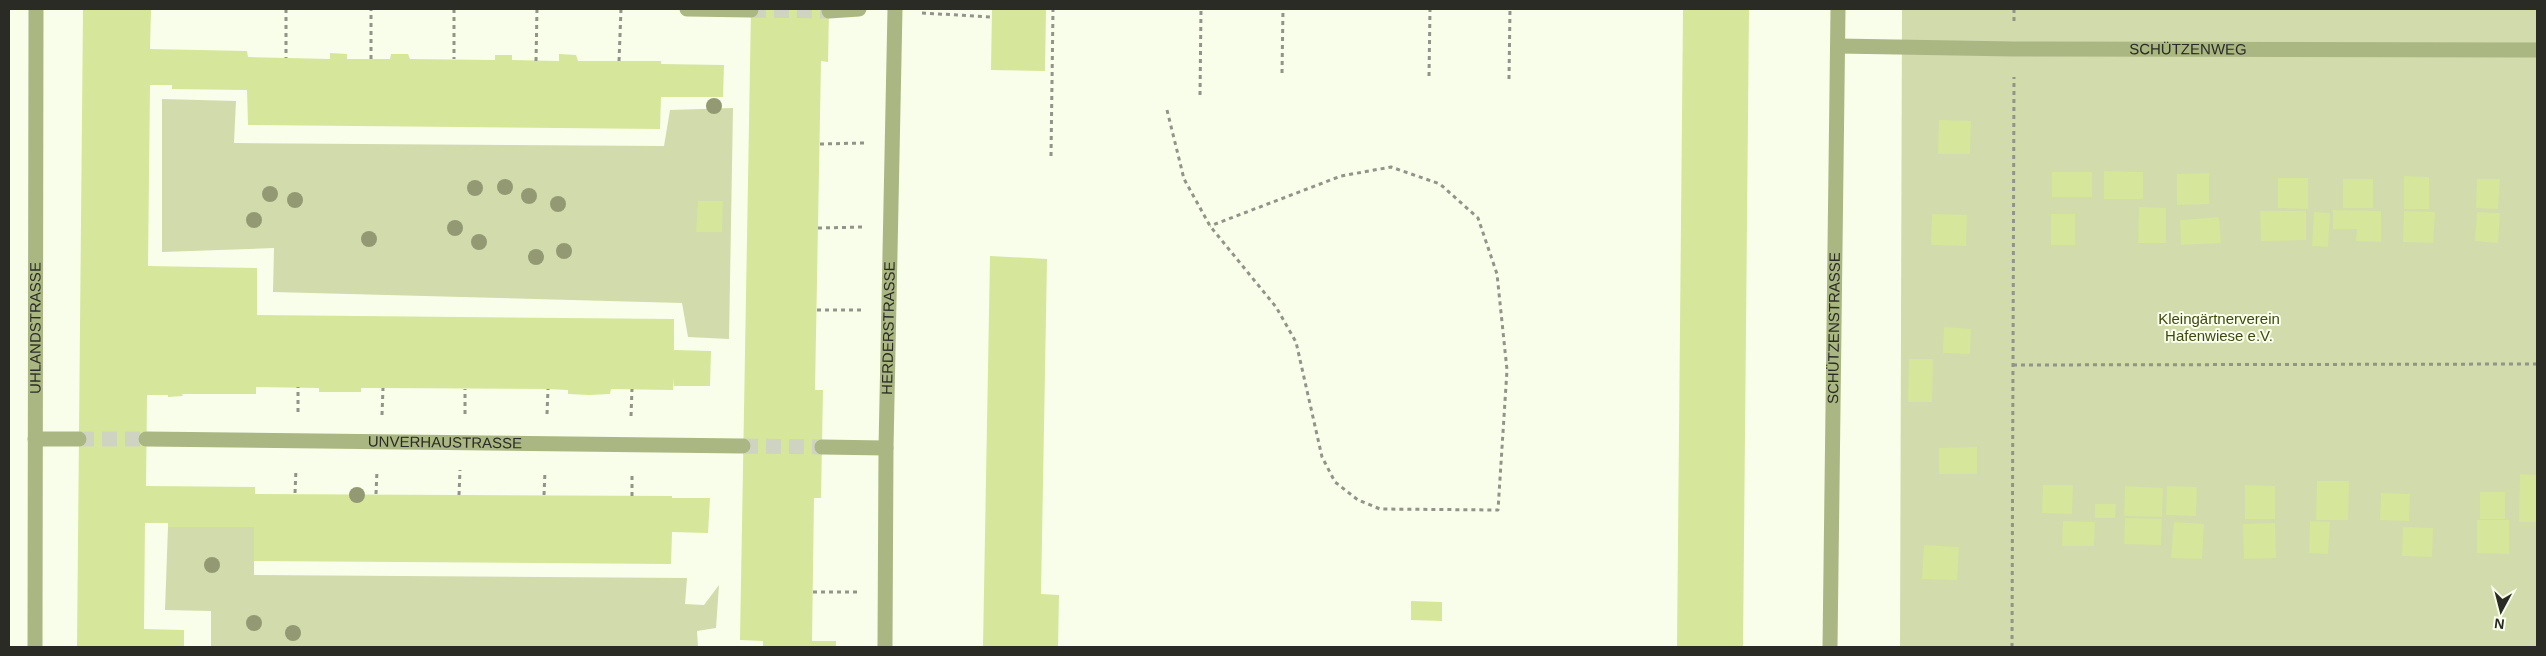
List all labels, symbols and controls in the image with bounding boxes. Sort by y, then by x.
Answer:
street label: SCHÜTZENWEG [2129,40,2247,57]
street label: SCHÜTZENSTRASSE [1824,252,1843,404]
street label: HERDERSTRASSE [878,261,898,395]
street label: UHLANDSTRASSE [26,262,44,394]
park label: Kleingärtnerverein Hafenwiese e.V. [2158,310,2280,344]
street label: UNVERHAUSTRASSE [368,433,522,451]
north arrow [2476,586,2526,636]
text: N [2493,615,2505,632]

